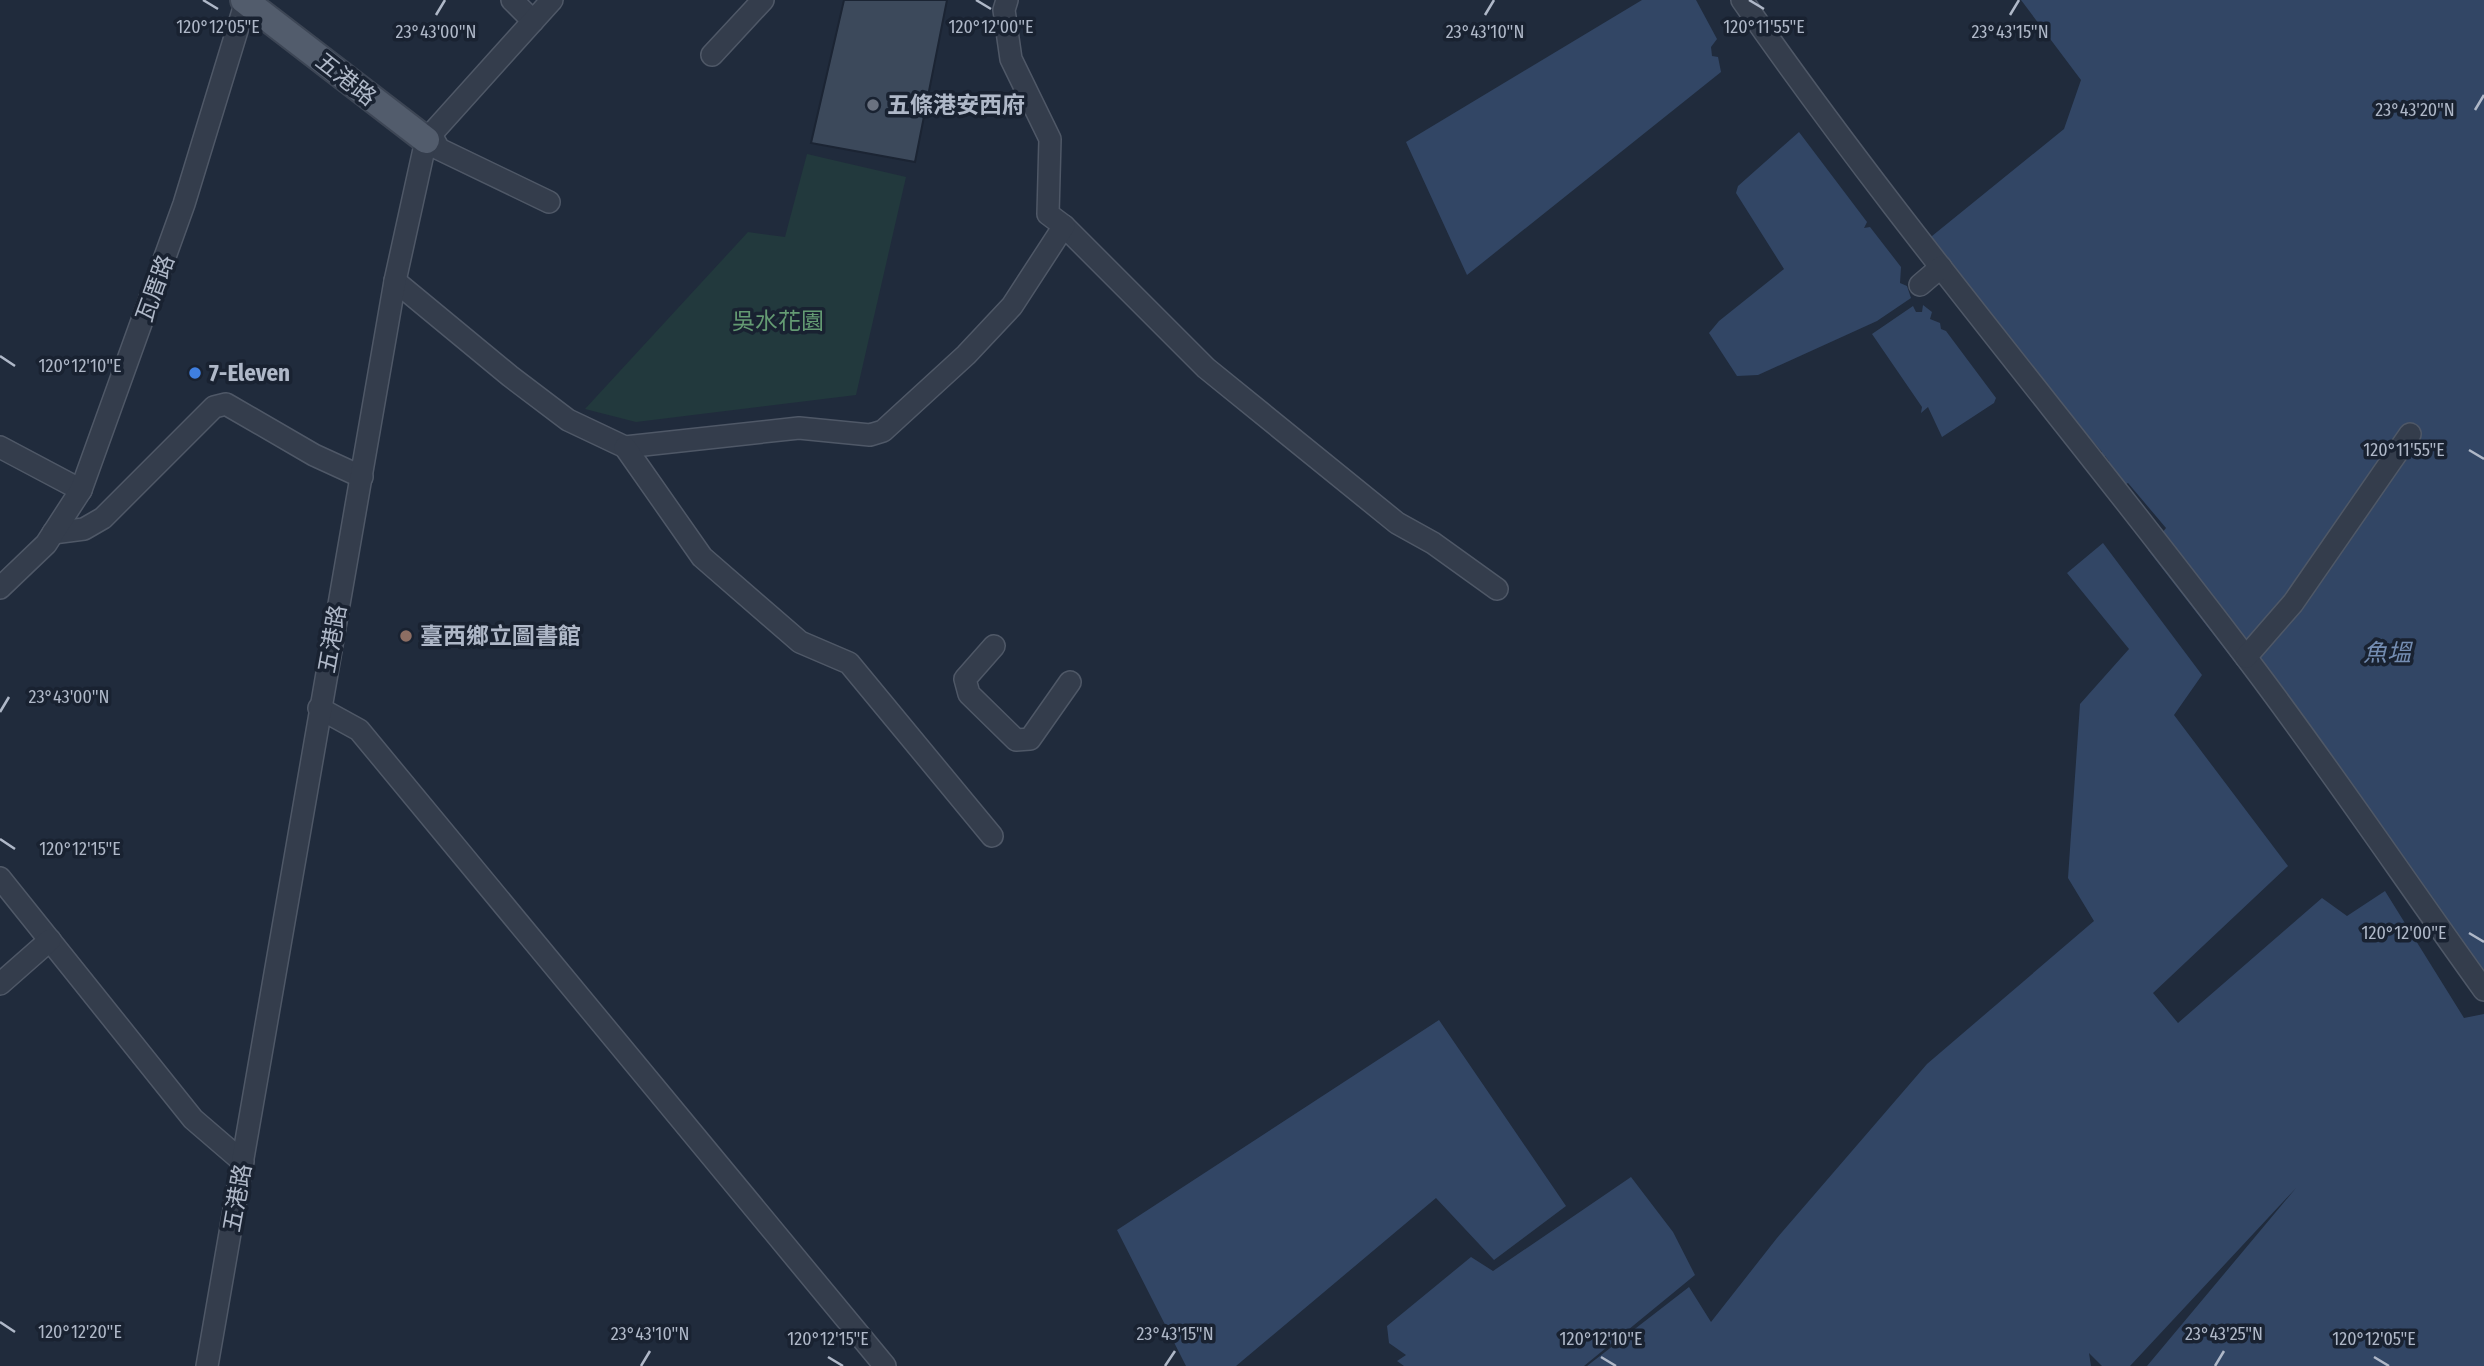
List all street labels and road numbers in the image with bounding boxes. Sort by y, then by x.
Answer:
street label: 五港路 [310,47,382,111]
street label: 瓦厝路 [130,251,180,325]
street label: 五港路 [312,603,352,675]
street label: 五港路 [217,1162,257,1234]

